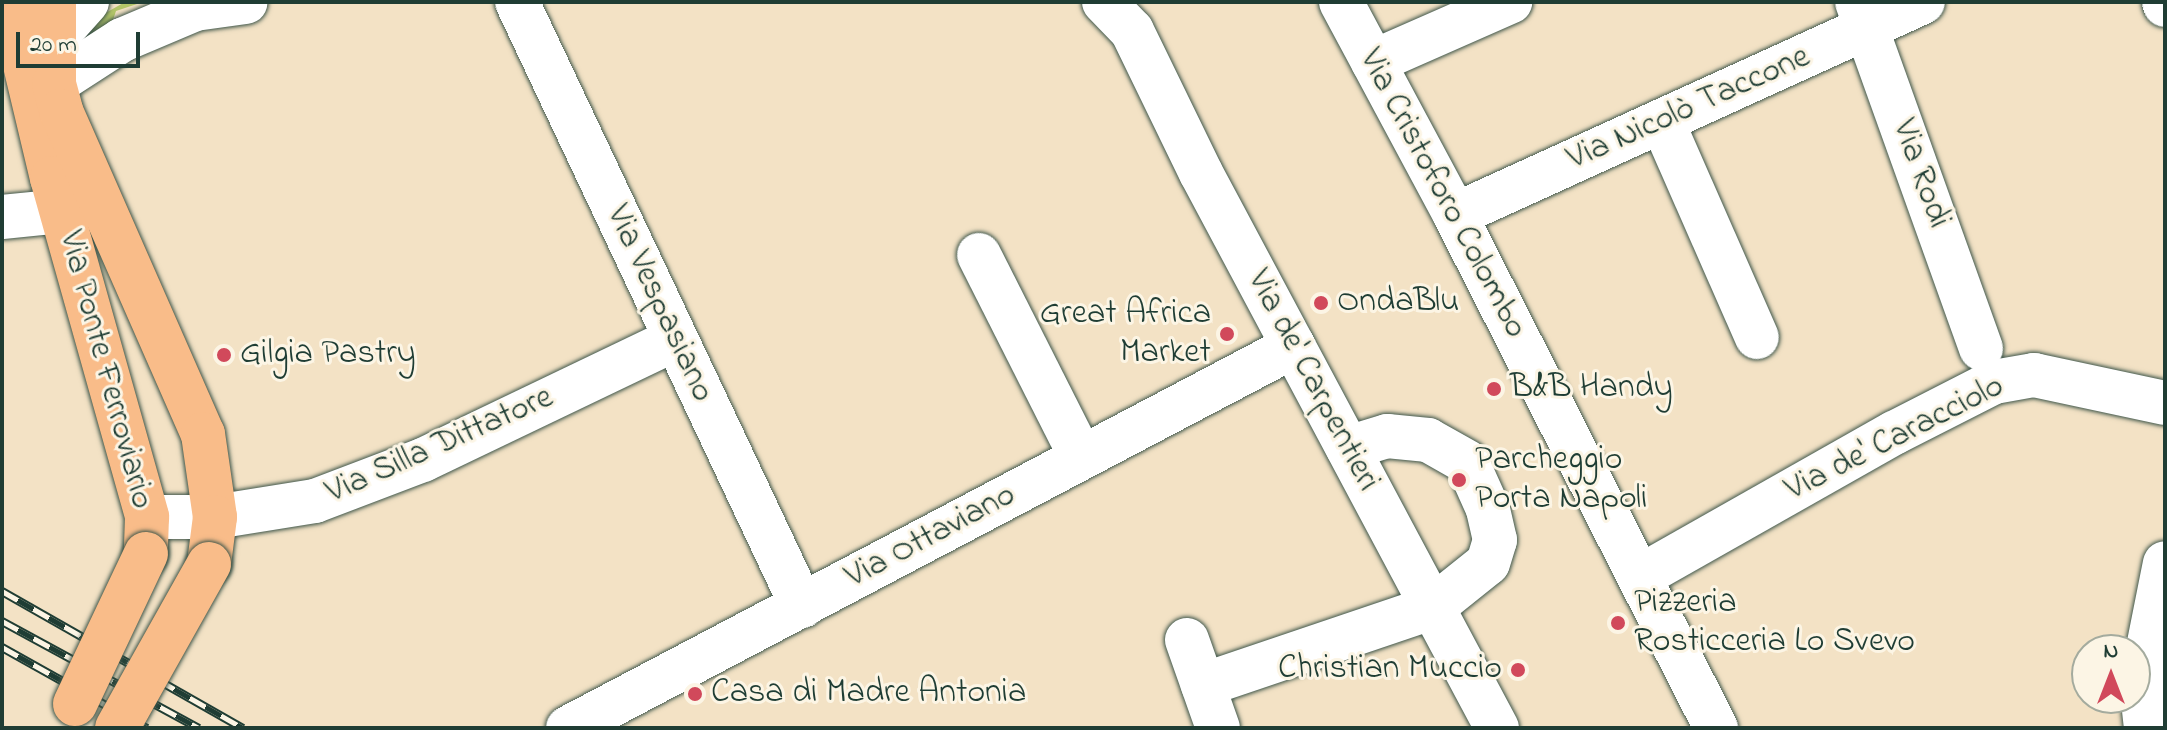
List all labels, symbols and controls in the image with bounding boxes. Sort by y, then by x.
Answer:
scale bar [20,16,144,66]
text: 20 m [30,28,77,63]
street label: Via Nicolò Taccone [1561,37,1817,181]
street label: Via Cristoforo Colombo [1349,43,1535,345]
street label: Via Rodi [1882,114,1958,234]
street label: Via Vespasiano [596,199,722,409]
street label: Via Ponte Ferroviario [48,227,162,513]
street label: Via de' Carpentieri [1237,263,1387,499]
place label: OndaBlu [1337,283,1459,323]
place label: Great Africa Market [1040,294,1211,374]
marker: OndaBlu [1312,294,1330,312]
marker: Great Africa Market [1218,325,1236,343]
place label: Gilgia Pastry [240,335,416,375]
marker: Gilgia Pastry [215,346,233,364]
street label: Via de' Caracciolo [1779,366,2011,512]
place label: B&B Handy [1510,369,1673,409]
street label: Via Silla Dittatore [320,378,560,514]
marker: B&B Handy [1485,380,1503,398]
place label: Parcheggio Porta Napoli [1475,440,1647,520]
marker: Parcheggio Porta Napoli [1450,471,1468,489]
street label: Via Ottaviano [839,475,1023,599]
place label: Pizzeria Rosticceria Lo Svevo [1634,583,1915,662]
marker: Pizzeria Rosticceria Lo Svevo [1609,614,1627,632]
north arrow [2071,634,2151,714]
text: N [2104,636,2118,668]
place label: Christian Muccio [1278,650,1502,690]
marker: Christian Muccio [1509,661,1527,679]
place label: Casa di Madre Antonia [711,674,1026,714]
marker: Casa di Madre Antonia [686,685,704,703]

